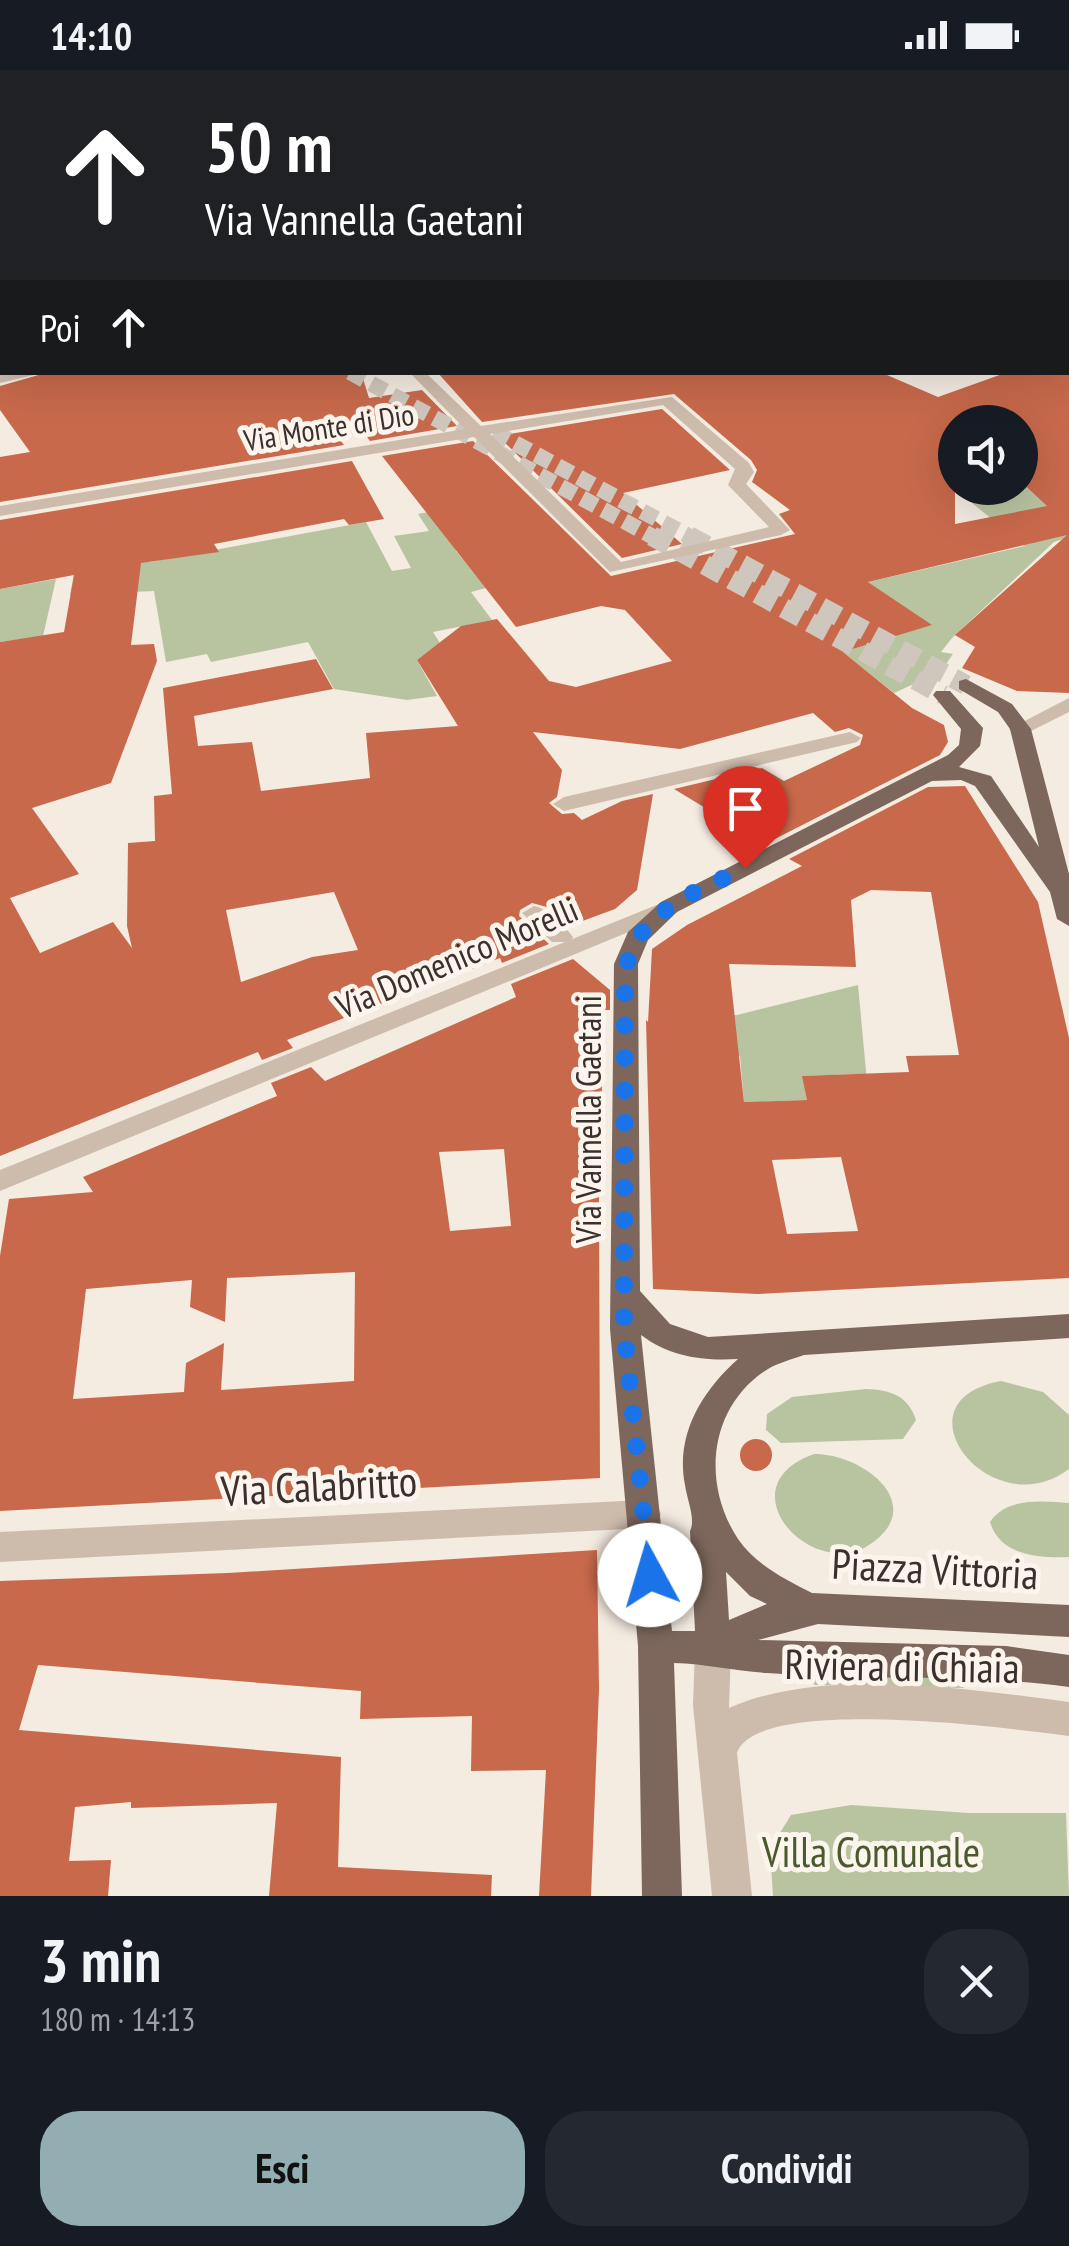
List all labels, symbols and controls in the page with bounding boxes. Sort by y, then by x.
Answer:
text: 14:10 [50,11,132,60]
text: 50 m [205,101,333,191]
icon: ahead [40,110,170,240]
text: Via Vannella Gaetani [205,189,524,247]
icon: ahead [101,300,156,355]
text: Poi [40,303,81,352]
street label: Via Monte di Dio [240,394,417,459]
map controls [938,405,1038,505]
button: sound [938,405,1038,505]
pin [703,766,788,869]
icon: arrive [718,781,773,836]
street label: Via Domenico Morelli [328,885,585,1029]
street label: Via Vannella Gaetani [565,995,611,1244]
street label: Via Calabritto [219,1453,418,1518]
position arrow [598,1523,702,1627]
street label: Piazza Vittoria [830,1536,1040,1601]
street label: Riviera di Chiaia [784,1636,1020,1695]
park label: Villa Comunale [761,1824,980,1879]
text: 3 min [40,1921,161,1999]
button: close [924,1929,1029,2034]
text: 180 m · 14:13 [40,1998,195,2040]
button: Esci [40,2111,525,2226]
button: Condividi [545,2111,1029,2226]

